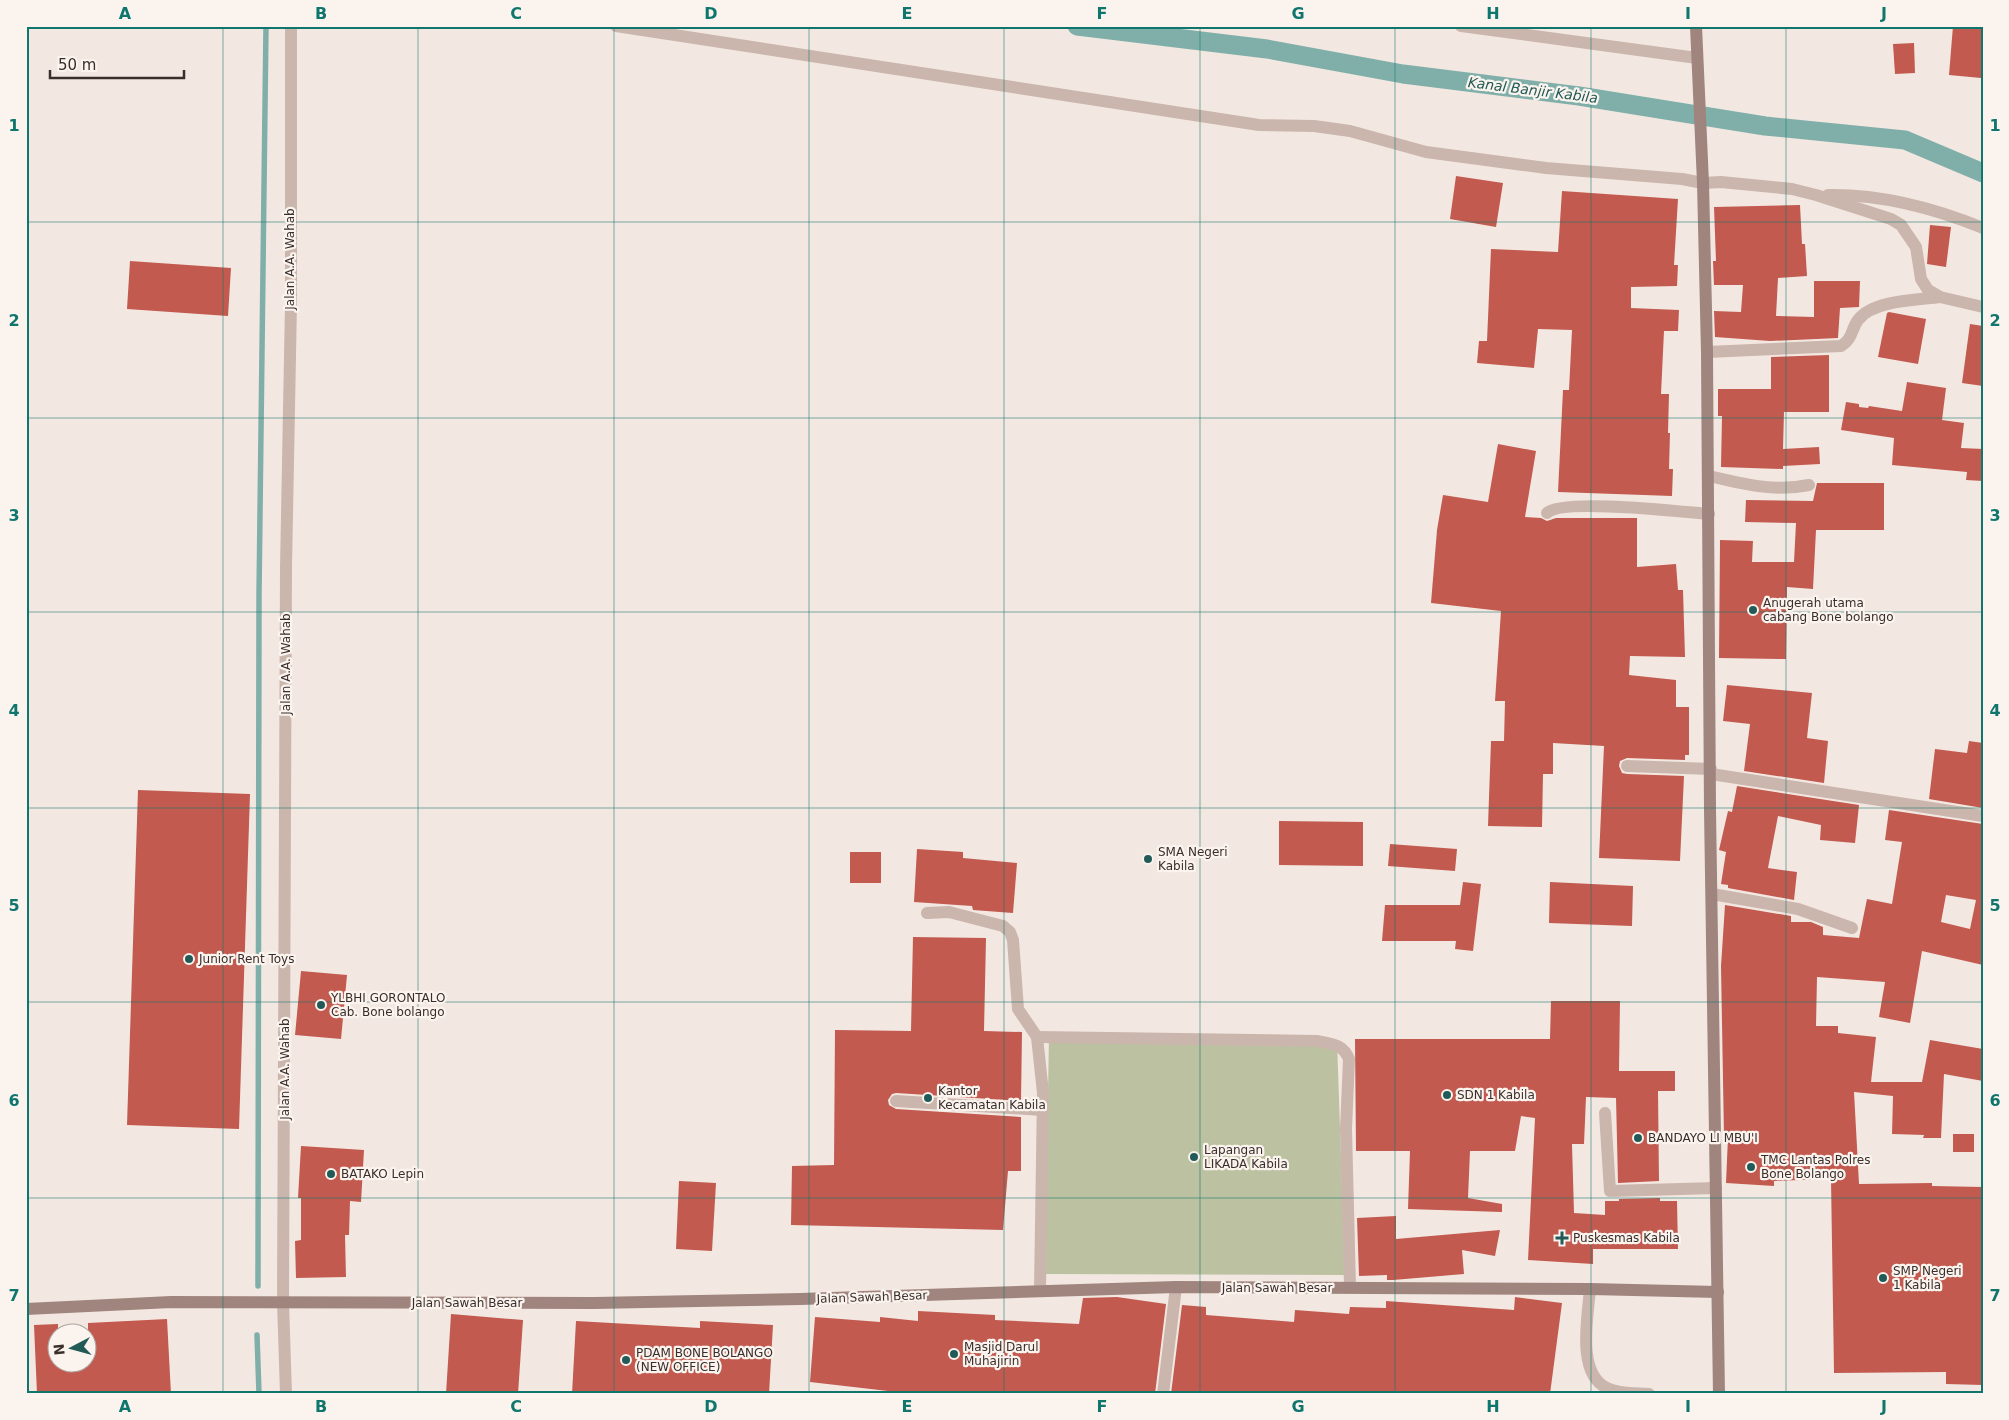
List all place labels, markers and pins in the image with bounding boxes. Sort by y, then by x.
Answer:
place label: Anugerah utama cabang Bone bolango [1763,596,1894,624]
marker: Anugerah utama cabang Bone bolango [1747,604,1759,616]
place label: SMA Negeri Kabila [1158,845,1228,873]
marker: SMA Negeri Kabila [1142,853,1154,865]
place label: Junior Rent Toys [198,952,294,966]
marker: Junior Rent Toys [183,953,195,965]
place label: YLBHI GORONTALO Cab. Bone bolango [330,991,445,1019]
marker: YLBHI GORONTALO Cab. Bone bolango [315,999,327,1011]
place label: Kantor Kecamatan Kabila [938,1084,1046,1112]
place label: SDN 1 Kabila [1457,1088,1535,1102]
marker: SDN 1 Kabila [1441,1089,1453,1101]
marker: Kantor Kecamatan Kabila [922,1092,934,1104]
place label: BANDAYO LI MBU'I [1648,1131,1758,1145]
marker: BANDAYO LI MBU'I [1632,1132,1644,1144]
place label: Lapangan LIKADA Kabila [1204,1143,1288,1171]
marker: Lapangan LIKADA Kabila [1188,1151,1200,1163]
place label: TMC Lantas Polres Bone Bolango [1760,1153,1870,1181]
marker: TMC Lantas Polres Bone Bolango [1745,1161,1757,1173]
place label: BATAKO Lepin [341,1167,424,1181]
marker: BATAKO Lepin [325,1168,337,1180]
marker: Puskesmas Kabila [1555,1231,1569,1245]
place label: Puskesmas Kabila [1573,1231,1680,1245]
place label: SMP Negeri 1 Kabila [1893,1264,1962,1292]
marker: SMP Negeri 1 Kabila [1877,1272,1889,1284]
place label: Masjid Darul Muhajirin [964,1340,1039,1368]
place label: PDAM BONE BOLANGO (NEW OFFICE) [636,1346,773,1374]
marker: Masjid Darul Muhajirin [948,1348,960,1360]
marker: PDAM BONE BOLANGO (NEW OFFICE) [620,1354,632,1366]

